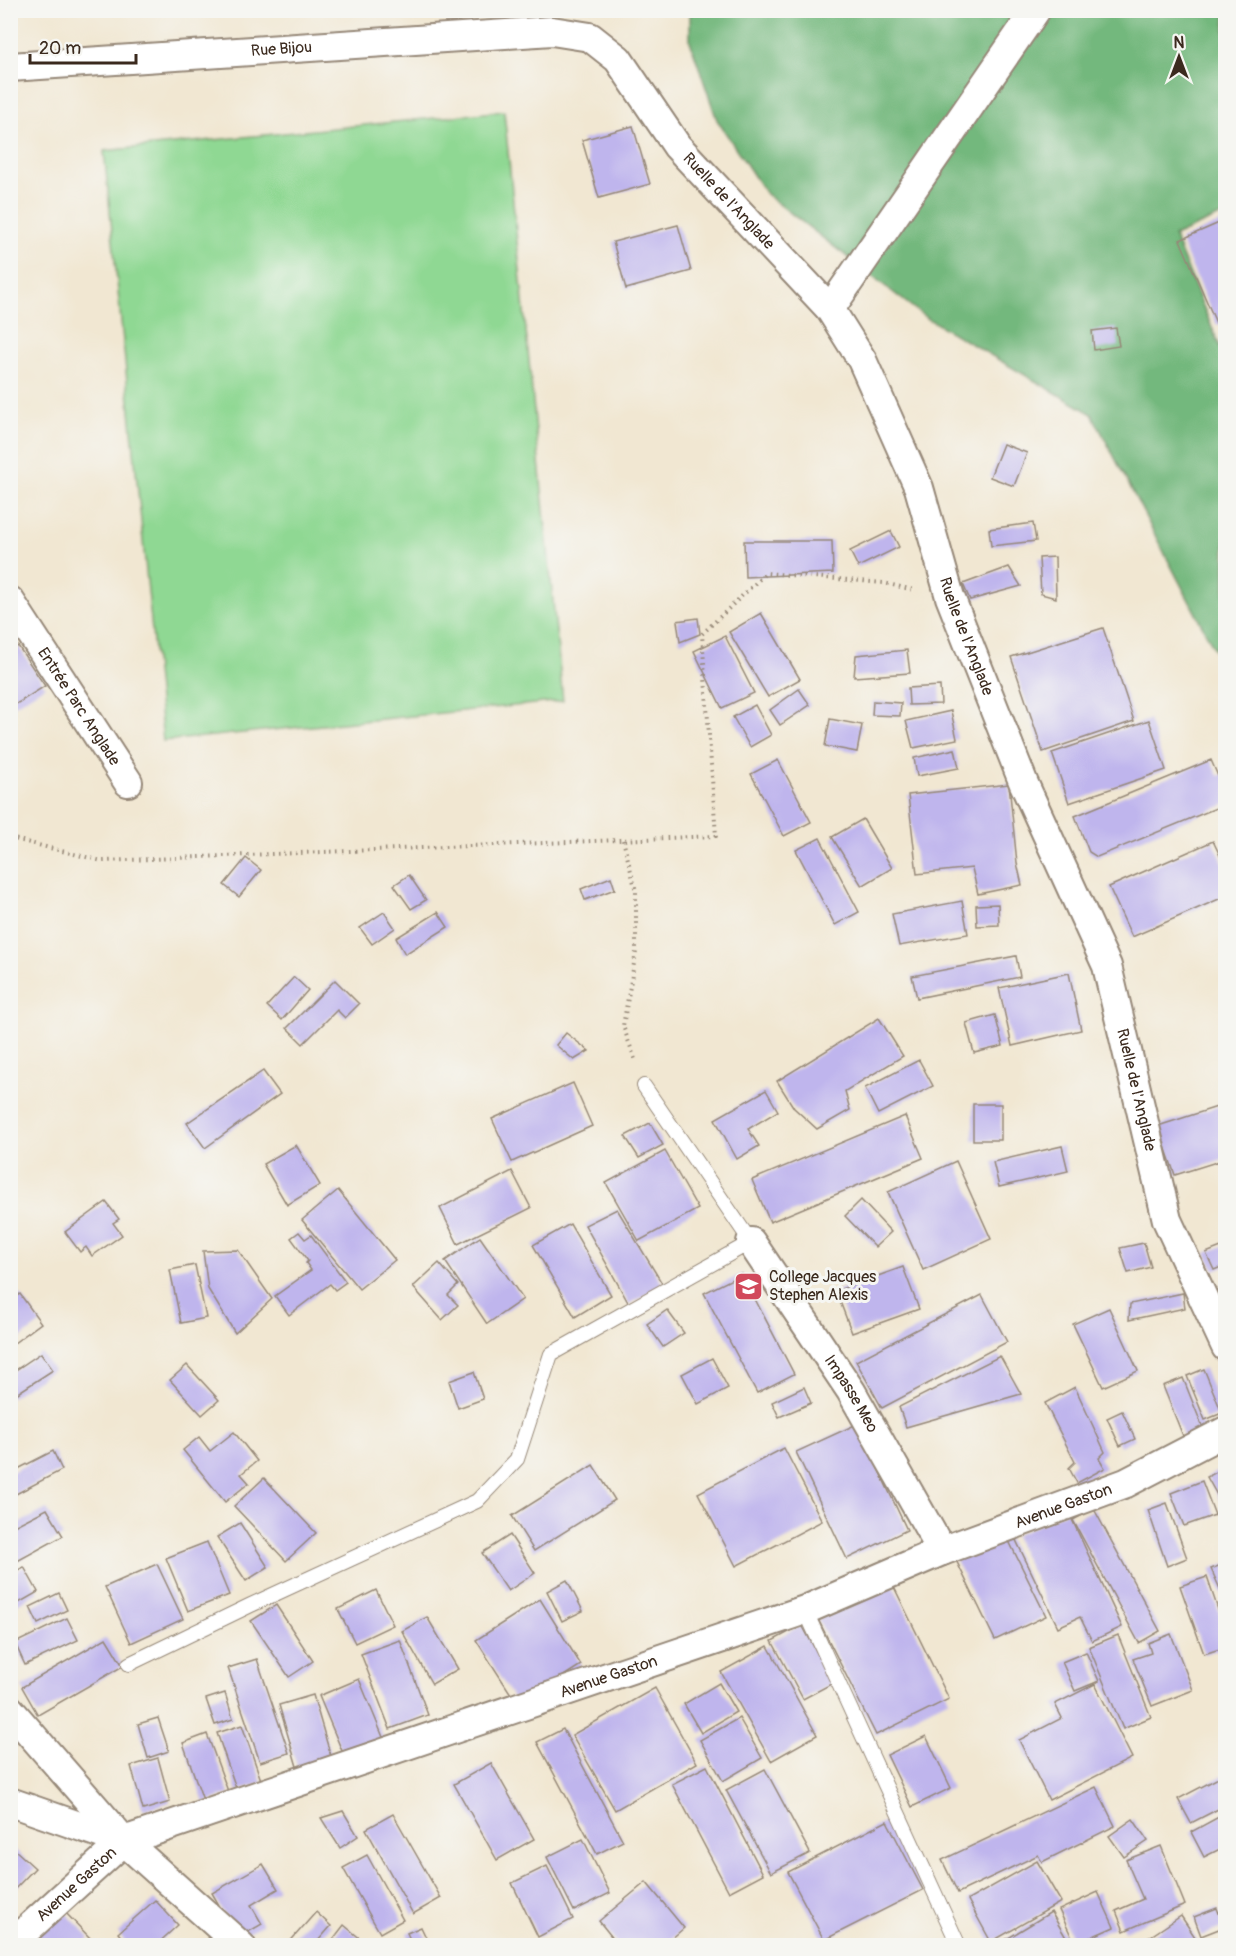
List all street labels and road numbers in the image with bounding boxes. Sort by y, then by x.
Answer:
street label: Rue Bijou [250,37,313,61]
street label: Ruelle de l'Anglade [679,149,779,254]
street label: Ruelle de l'Anglade [935,575,998,698]
street label: Entrée Parc Anglade [33,644,125,769]
street label: Ruelle de l'Anglade [1112,1027,1160,1153]
street label: Impasse Meo [820,1351,883,1437]
street label: Avenue Gaston [1012,1479,1115,1533]
street label: Avenue Gaston [557,1651,660,1702]
street label: Avenue Gaston [32,1843,121,1926]

